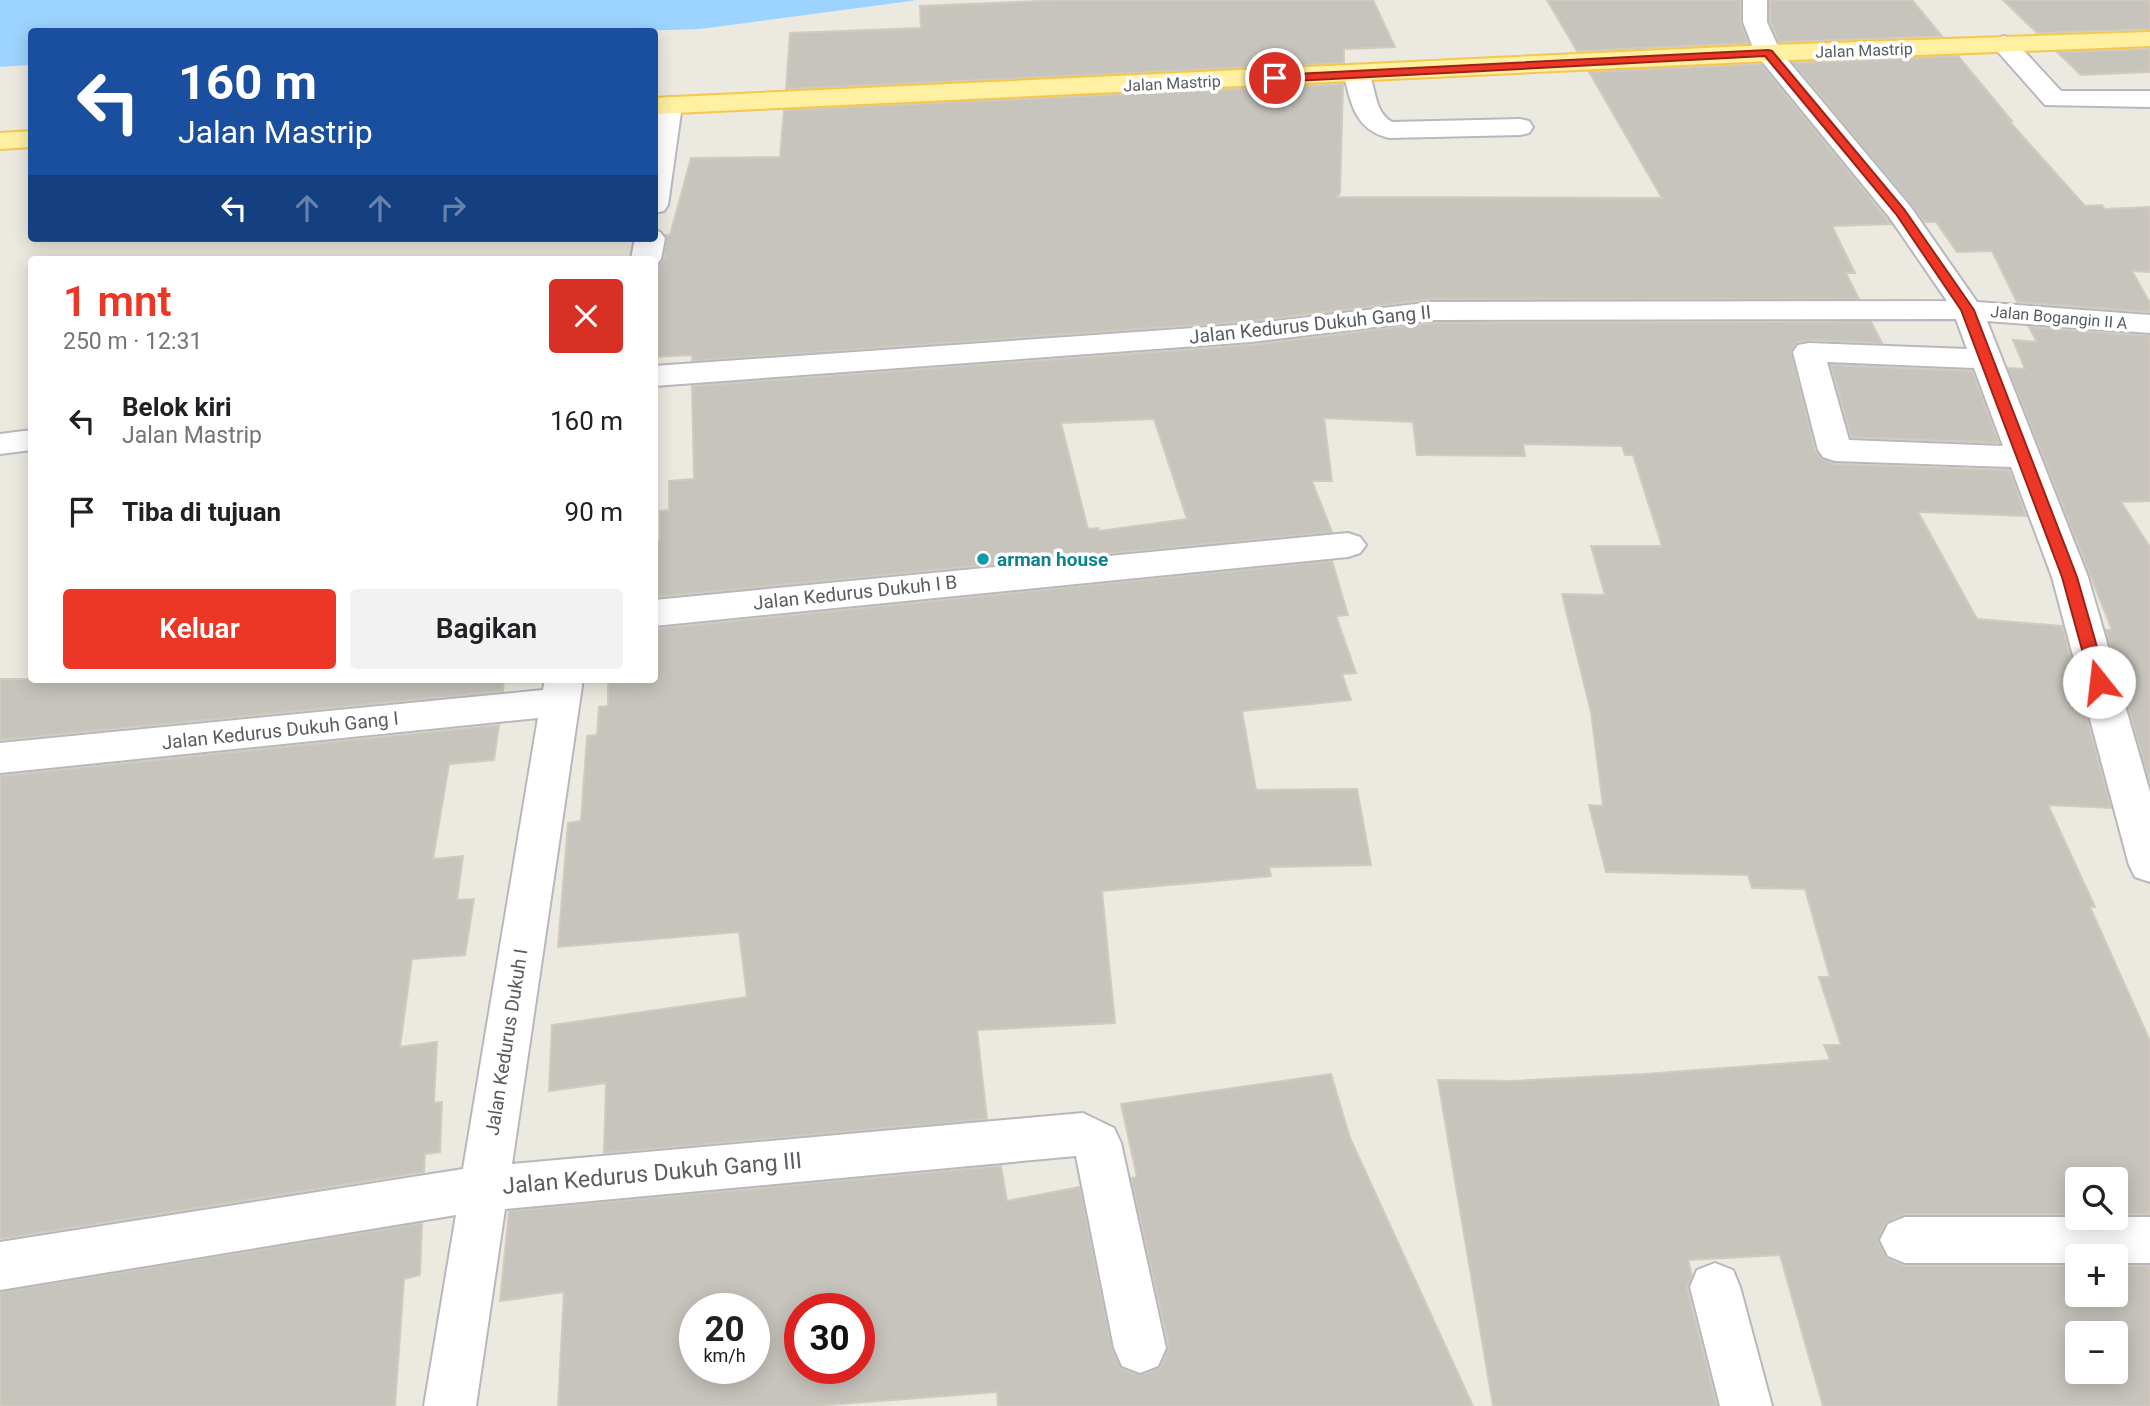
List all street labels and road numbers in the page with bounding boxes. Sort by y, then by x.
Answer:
street label: Jalan Mastrip [1815,39,1913,62]
street label: Jalan Mastrip [1123,71,1221,96]
street label: Jalan Kedurus Dukuh Gang II [1188,300,1432,349]
street label: Jalan Bogangin II A [1990,302,2129,333]
street label: Jalan Kedurus Dukuh I B [752,570,958,615]
street label: Jalan Kedurus Dukuh Gang I [161,707,400,754]
street label: Jalan Kedurus Dukuh I [480,947,533,1137]
street label: Jalan Kedurus Dukuh Gang III [501,1147,803,1200]

